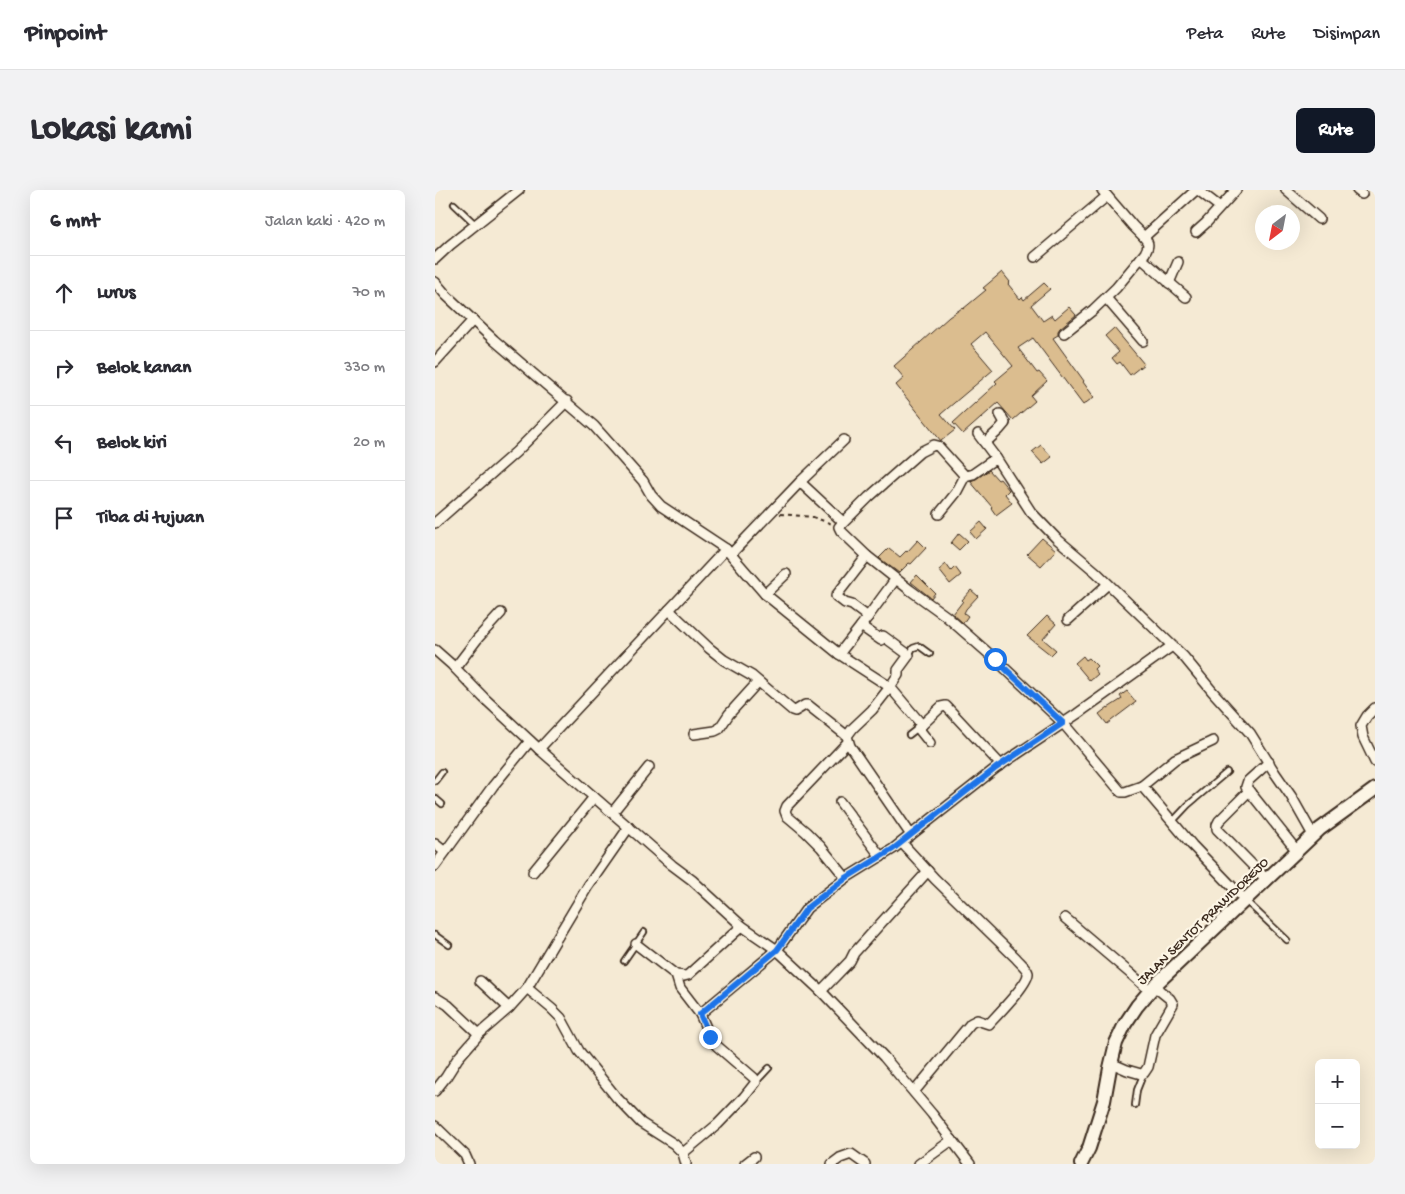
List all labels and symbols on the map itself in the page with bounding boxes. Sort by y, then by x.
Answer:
north arrow [1255,205,1300,250]
route start [984,648,1007,671]
street label: JALAN SENTOT PRAWIDOREJO [1134,854,1274,989]
route end [699,1026,722,1049]

